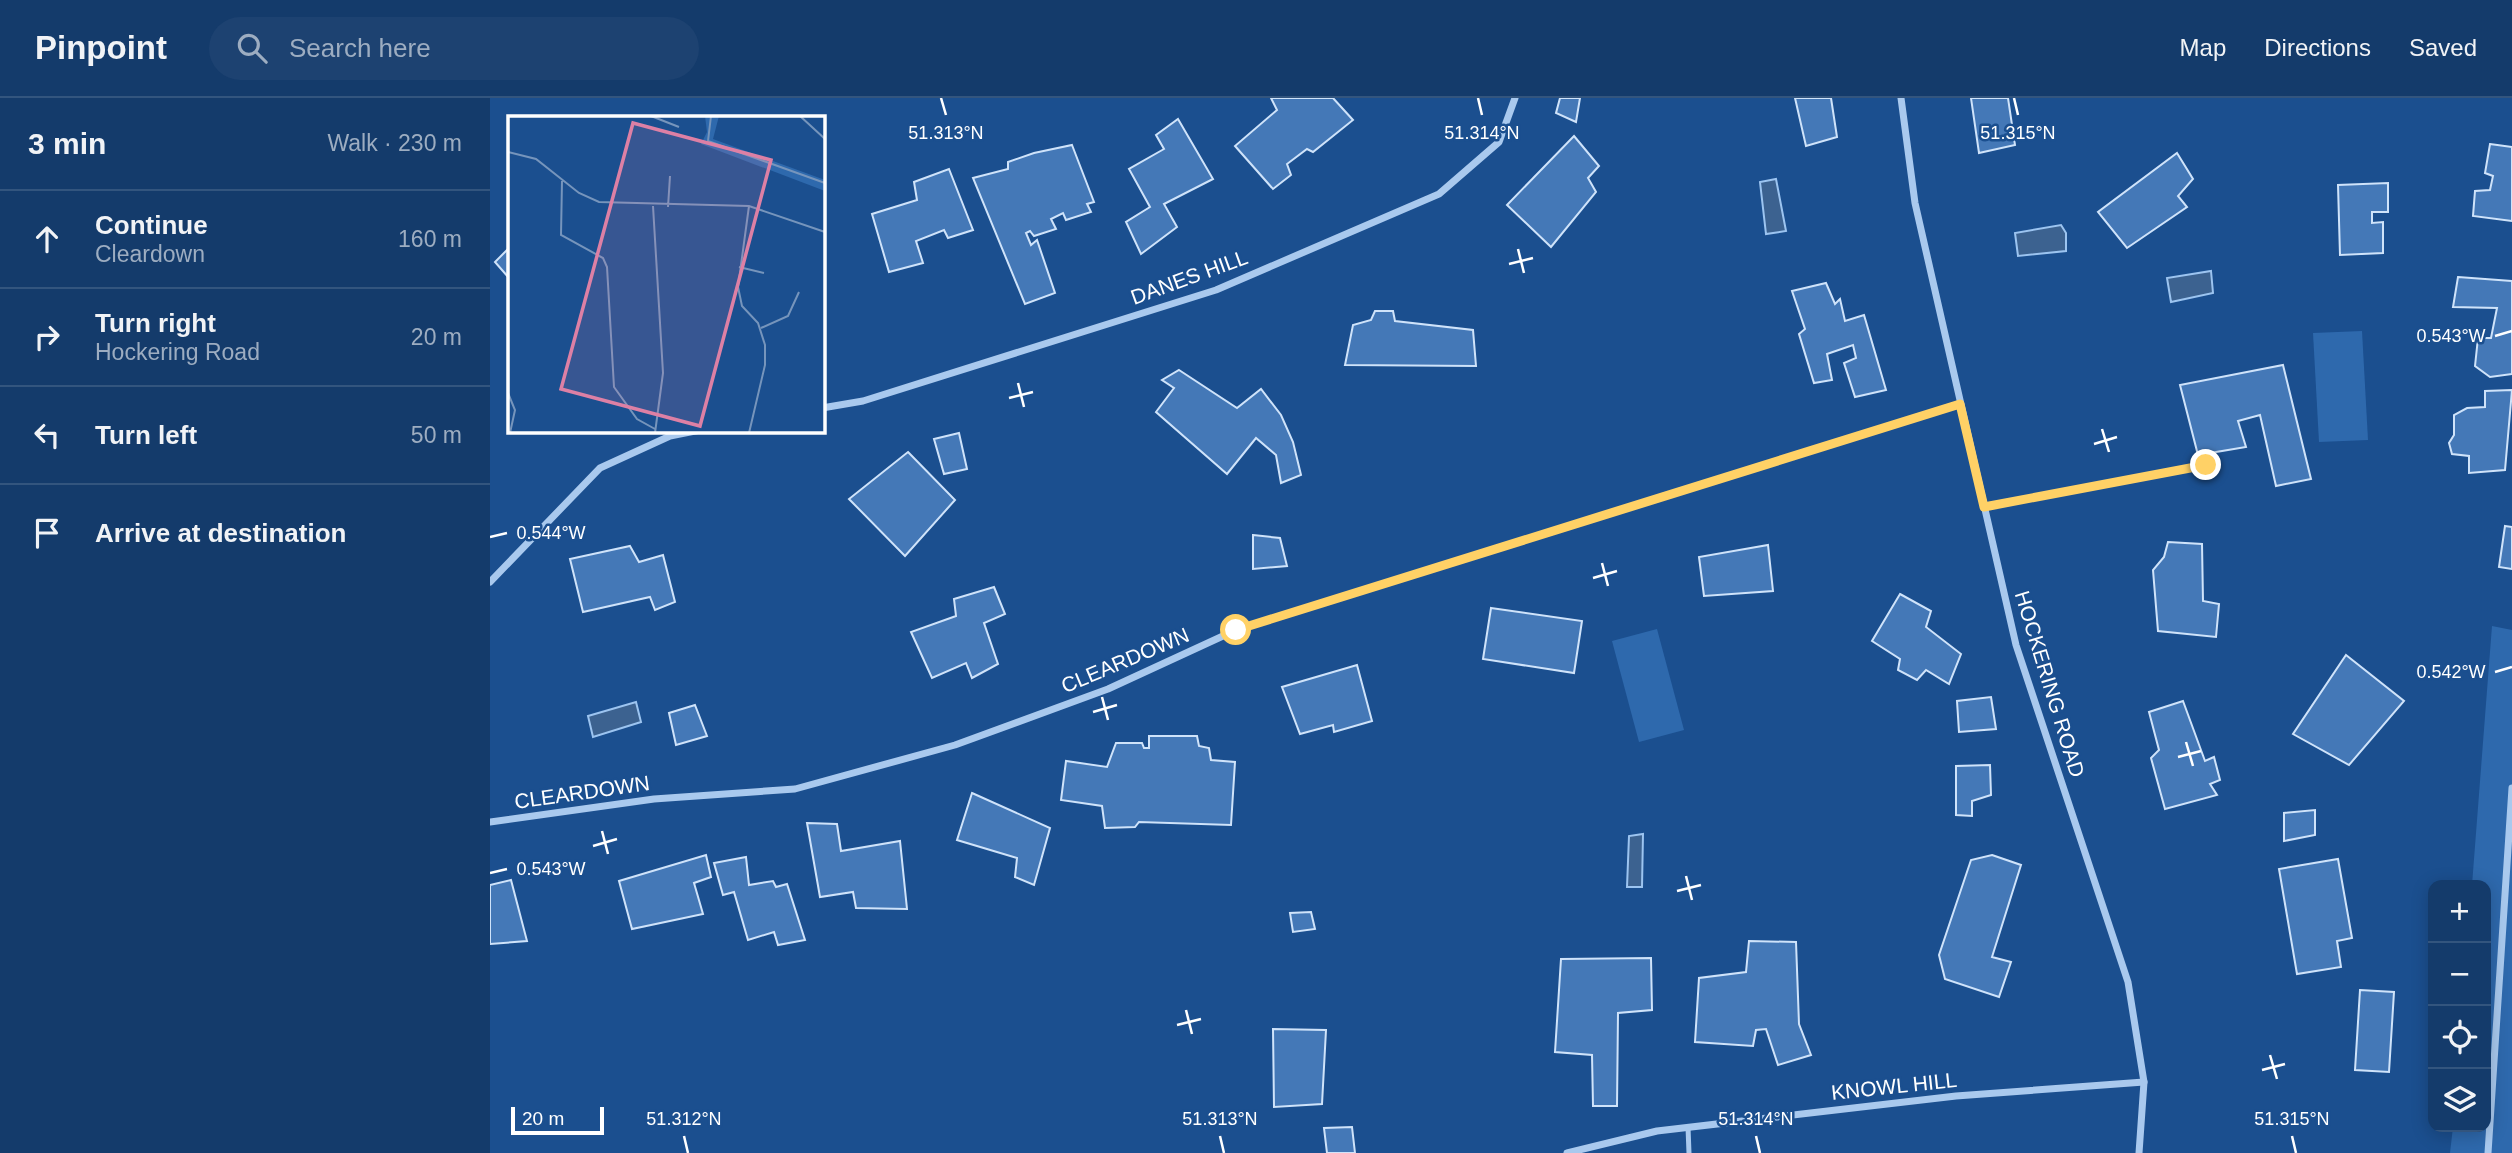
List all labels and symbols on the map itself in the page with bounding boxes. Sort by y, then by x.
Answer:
inset map [508,116,824,432]
text: 51.313°N [908,123,984,143]
text: 51.314°N [1444,123,1520,143]
text: 51.315°N [1980,123,2056,143]
street label: DANES HILL [1127,245,1251,309]
text: 0.543°W [2416,326,2486,346]
route end [2190,449,2221,480]
text: 0.544°W [516,523,586,543]
street label: HOCKERING ROAD [2011,588,2089,780]
route start [1220,614,1251,645]
street label: CLEARDOWN [1058,623,1192,697]
text: 0.542°W [2416,662,2486,682]
street label: CLEARDOWN [513,771,651,813]
text: 0.543°W [516,859,586,879]
street label: KNOWL HILL [1830,1068,1958,1104]
scale bar [511,1104,604,1136]
text: 51.312°N [646,1109,722,1129]
text: 51.313°N [1182,1109,1258,1129]
text: 51.314°N [1718,1109,1794,1129]
text: 51.315°N [2254,1109,2330,1129]

